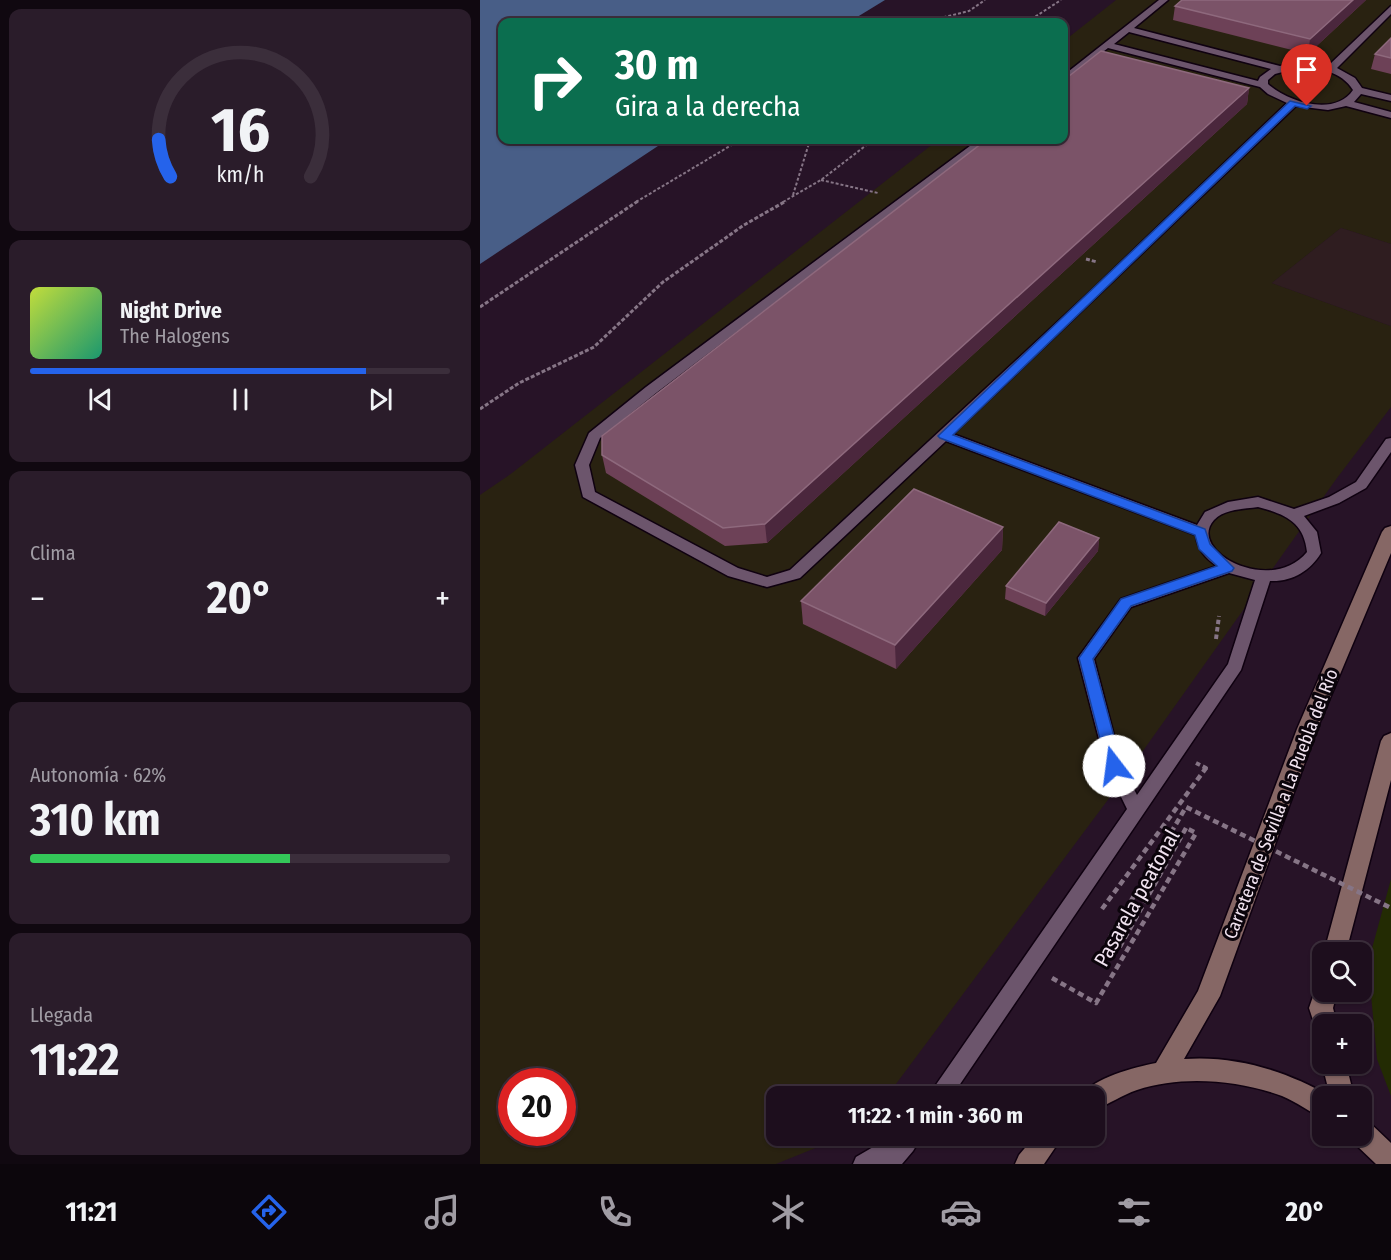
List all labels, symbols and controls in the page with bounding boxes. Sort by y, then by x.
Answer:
text: 30 m [615,40,699,90]
icon: right [516,42,594,120]
pin [1281,44,1332,106]
icon: arrive [1290,53,1323,86]
text: Gira a la derecha [615,91,800,123]
text: 16 [210,93,270,168]
text: km/h [216,162,264,188]
text: Night Drive [120,297,222,324]
text: The Halogens [120,324,230,348]
icon: previous [84,383,117,416]
icon: pause [224,383,257,416]
icon: next [364,383,397,416]
text: Clima [30,541,75,565]
text: 20° [207,571,273,625]
text: − [30,579,45,619]
text: + [435,579,450,619]
street label: Carretera de Sevilla a La Puebla del Río [1219,666,1343,942]
position arrow [1082,734,1146,798]
text: Autonomía · 62% [30,763,166,787]
text: 310 km [30,793,161,847]
street label: Pasarela peatonal [1089,824,1186,971]
map controls [1312,942,1372,1146]
button: search [1312,942,1372,1002]
text: Llegada [30,1003,93,1027]
button: + [1312,1014,1372,1074]
text: 11:22 [30,1033,119,1087]
speed limit sign: 20 [498,1068,576,1146]
button: − [1312,1086,1372,1146]
text: 11:22 · 1 min · 360 m [848,1102,1023,1129]
icon: directions [248,1191,290,1233]
icon: music [421,1191,463,1233]
icon: phone [594,1191,636,1233]
icon: climate [767,1191,809,1233]
icon: car [940,1191,982,1233]
icon: filters [1113,1191,1155,1233]
text: 11:21 [65,1196,117,1228]
text: 20° [1286,1196,1325,1228]

